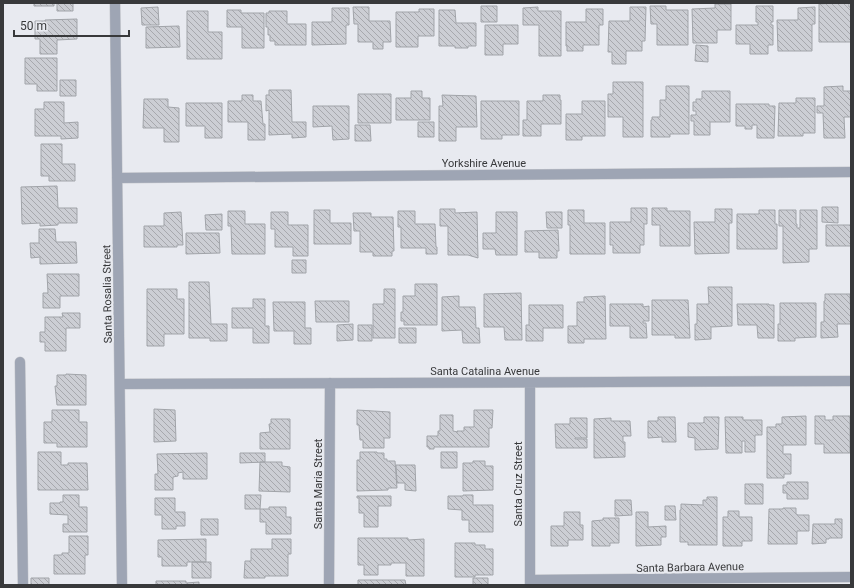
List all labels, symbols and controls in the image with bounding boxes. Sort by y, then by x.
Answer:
scale bar [14,12,129,38]
text: 50 m [20,19,47,33]
street label: Yorkshire Avenue [442,157,526,170]
street label: Santa Rosalia Street [100,244,115,343]
street label: Santa Catalina Avenue [430,365,540,378]
street label: Santa Maria Street [312,438,325,529]
street label: Santa Cruz Street [512,441,525,527]
street label: Santa Barbara Avenue [636,560,744,575]

